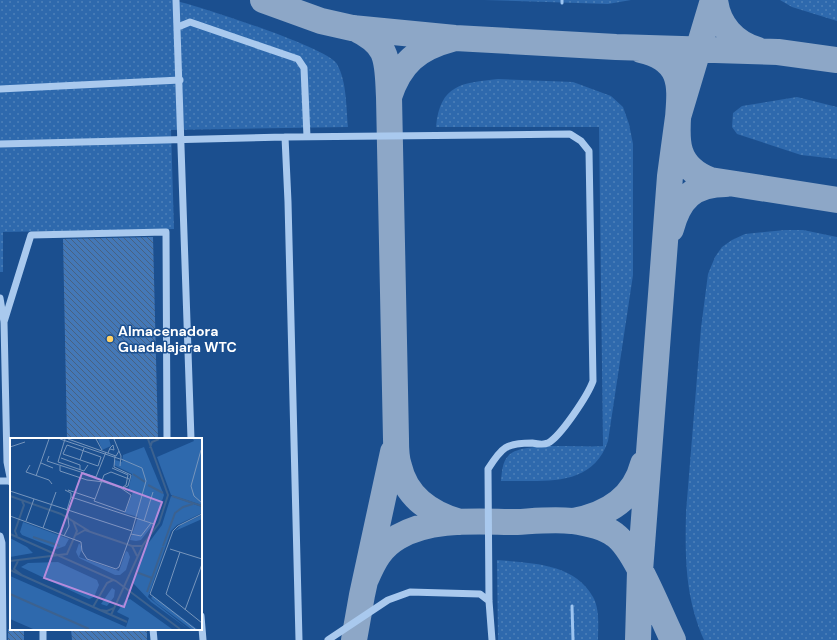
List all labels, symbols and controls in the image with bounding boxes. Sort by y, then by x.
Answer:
place label: Almacenadora Guadalajara WTC [118,322,237,356]
marker: Almacenadora Guadalajara WTC [105,334,115,344]
inset map [10,438,202,630]

